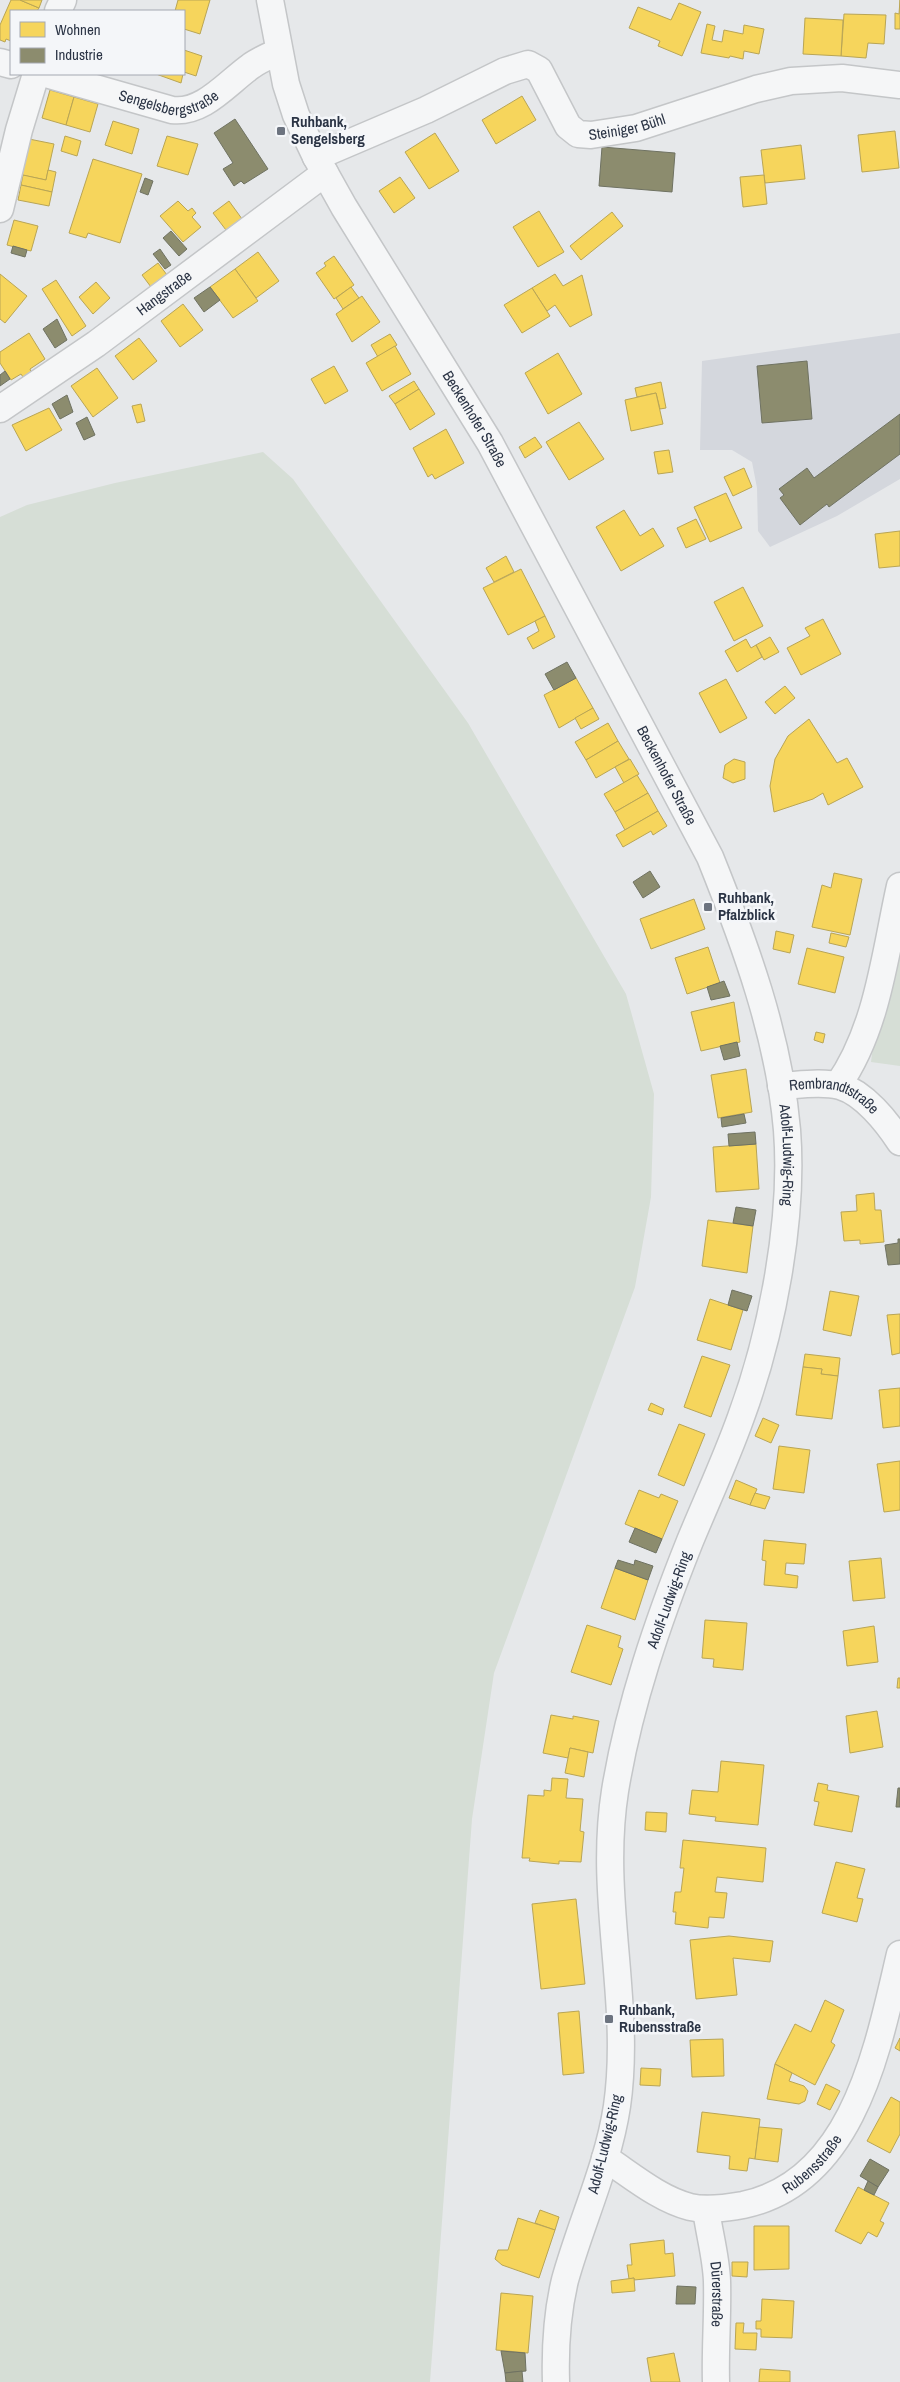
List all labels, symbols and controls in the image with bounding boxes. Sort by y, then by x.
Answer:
legend [10,10,185,75]
text: Wohnen [55,19,101,40]
text: Industrie [55,44,103,65]
street label: Sengelsbergstraße [116,84,223,121]
street label: Steiniger Bühl [587,108,668,145]
place label: Ruhbank, Sengelsberg [291,111,365,149]
marker: Ruhbank, Sengelsberg [275,125,287,137]
street label: Hangstraße [132,265,196,320]
street label: Beckenhofer Straße [438,366,512,471]
street label: Beckenhofer Straße [632,722,702,829]
place label: Ruhbank, Pfalzblick [718,887,775,925]
marker: Ruhbank, Pfalzblick [702,901,714,913]
street label: Rembrandtstraße [788,1073,884,1118]
street label: Adolf-Ludwig-Ring [774,1102,799,1207]
street label: Adolf-Ludwig-Ring [641,1548,696,1652]
place label: Ruhbank, Rubensstraße [619,1999,701,2037]
marker: Ruhbank, Rubensstraße [603,2013,615,2025]
street label: Adolf-Ludwig-Ring [582,2092,627,2197]
street label: Rubensstraße [778,2130,847,2198]
street label: Dürerstraße [705,2260,728,2327]

